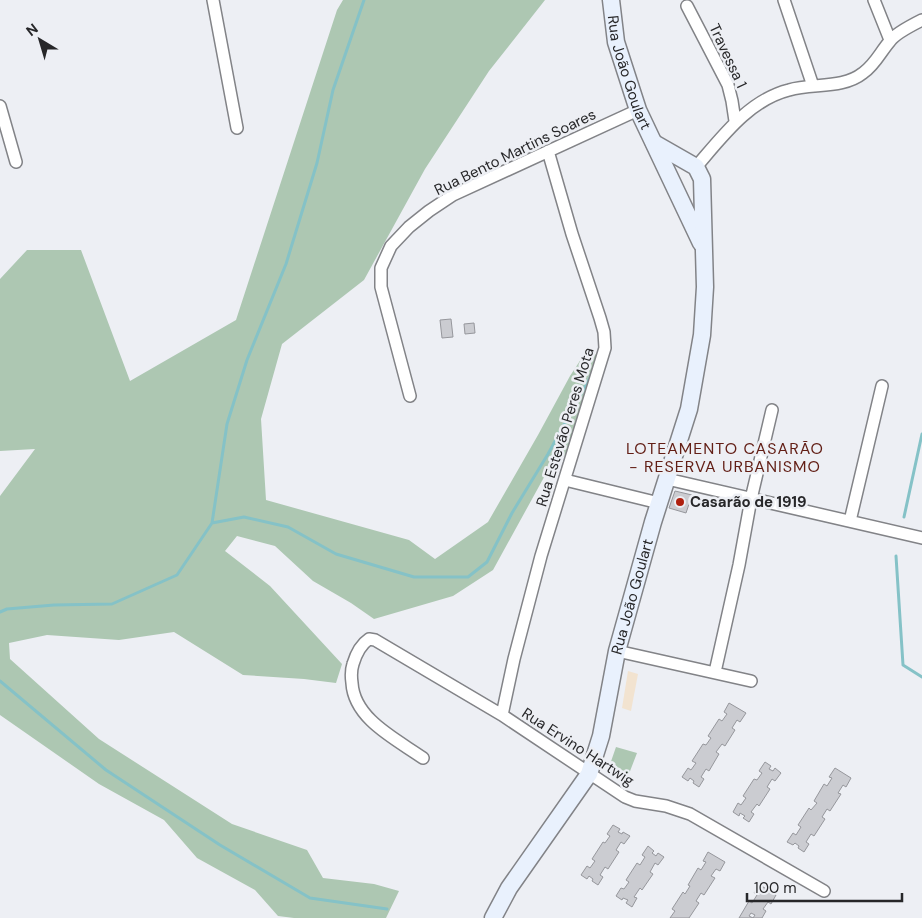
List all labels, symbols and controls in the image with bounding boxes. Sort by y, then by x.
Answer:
street label: Rua João Goulart [603,14,656,133]
north arrow [15,15,65,65]
text: N [22,20,42,40]
street label: Travessa 1 [704,21,752,91]
street label: Rua Bento Martins Soares [431,104,599,200]
street label: Rua Estevão Peres Mota [531,345,599,509]
district label: LOTEAMENTO CASARÃO - RESERVA URBANISMO [626,438,824,477]
place label: Casarão de 1919 [690,492,806,512]
marker: Casarão de 1919 [674,496,686,508]
street label: Rua João Goulart [607,537,658,657]
street label: Rua Ervino Hartwig [518,703,638,791]
scale bar [747,870,902,902]
text: 100 m [754,878,797,898]

